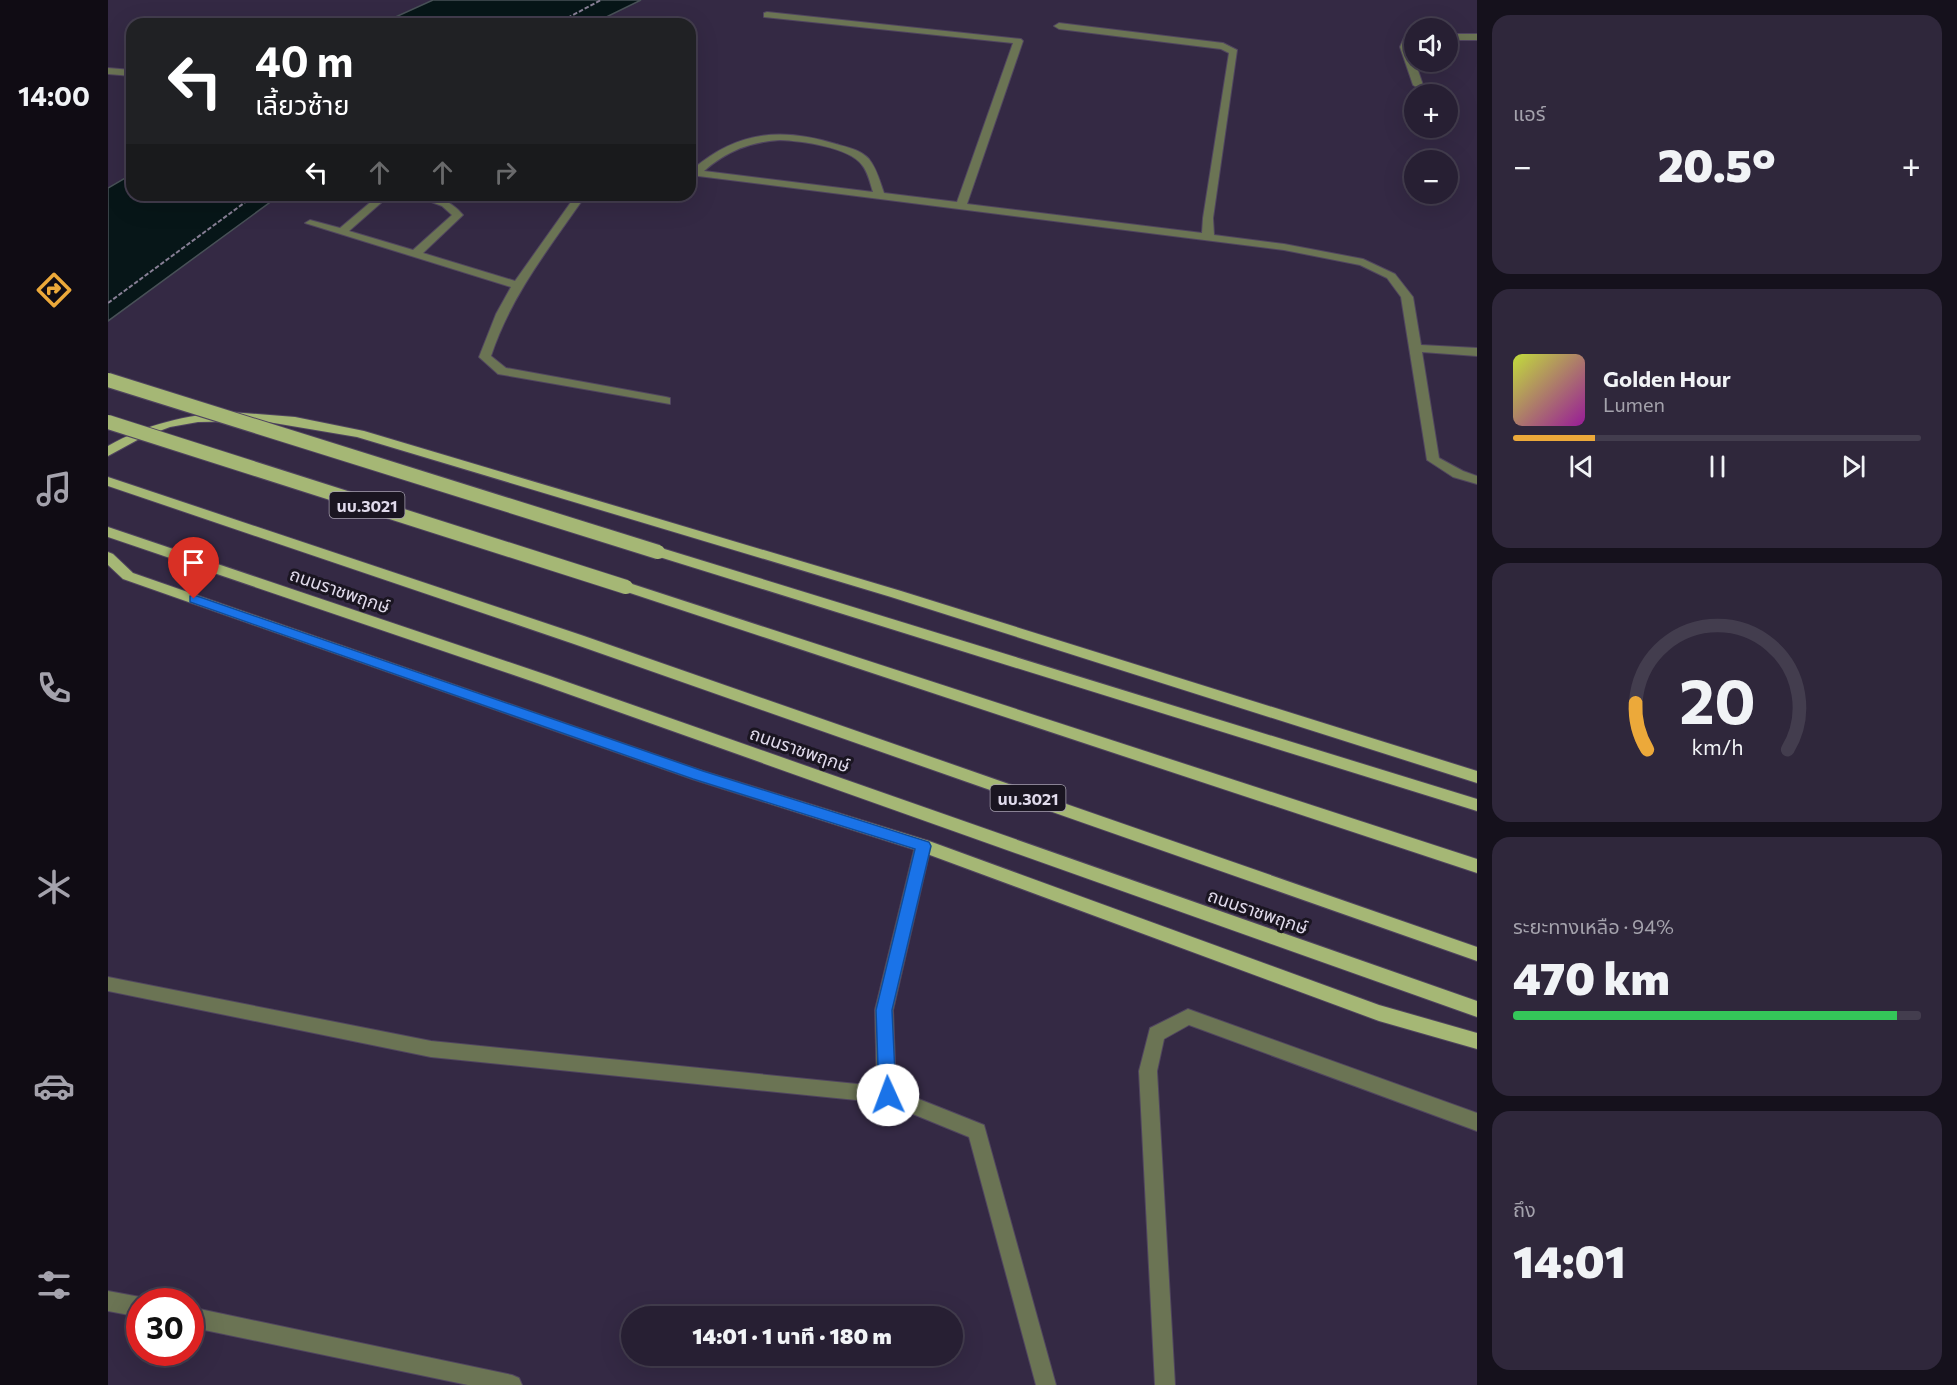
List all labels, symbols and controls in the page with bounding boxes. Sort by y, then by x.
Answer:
map controls [1404,18,1458,204]
button: sound [1404,18,1458,72]
text: 40 m [255,34,353,86]
icon: left [156,42,234,120]
text: 14:00 [18,79,90,112]
button: + [1404,84,1458,138]
text: เลี้ยวซ้าย [255,88,349,121]
text: แอร์ [1513,101,1545,125]
text: 20.5° [1658,136,1776,191]
text: − [1513,144,1532,185]
text: + [1902,144,1921,185]
button: − [1404,150,1458,204]
icon: left [300,156,333,189]
icon: ahead [363,156,396,189]
icon: ahead [426,156,459,189]
icon: right [489,156,522,189]
icon: directions [33,269,75,311]
text: Golden Hour [1603,365,1731,392]
text: Lumen [1603,392,1665,416]
icon: previous [1565,450,1598,483]
icon: pause [1701,450,1734,483]
icon: next [1837,450,1870,483]
icon: music [33,468,75,510]
road number: นบ.3021 [330,492,404,518]
pin [168,537,219,599]
icon: arrive [177,546,210,579]
street label: ถนนราชพฤกษ์ [287,563,393,617]
text: 20 [1679,661,1755,737]
icon: phone [33,667,75,709]
street label: ถนนราชพฤกษ์ [747,722,853,776]
text: km/h [1691,733,1743,759]
road number: นบ.3021 [990,785,1066,811]
icon: climate [33,866,75,908]
street label: ถนนราชพฤกษ์ [1205,884,1311,938]
text: ระยะทางเหลือ · 94% [1513,914,1674,938]
text: 470 km [1513,949,1670,1004]
position arrow [856,1063,920,1127]
icon: car [33,1065,75,1107]
text: ถึง [1513,1197,1536,1221]
text: 14:01 [1513,1232,1626,1287]
icon: filters [33,1264,75,1306]
speed limit sign: 30 [126,1288,204,1366]
text: 14:01 · 1 นาที · 180 m [692,1322,892,1349]

